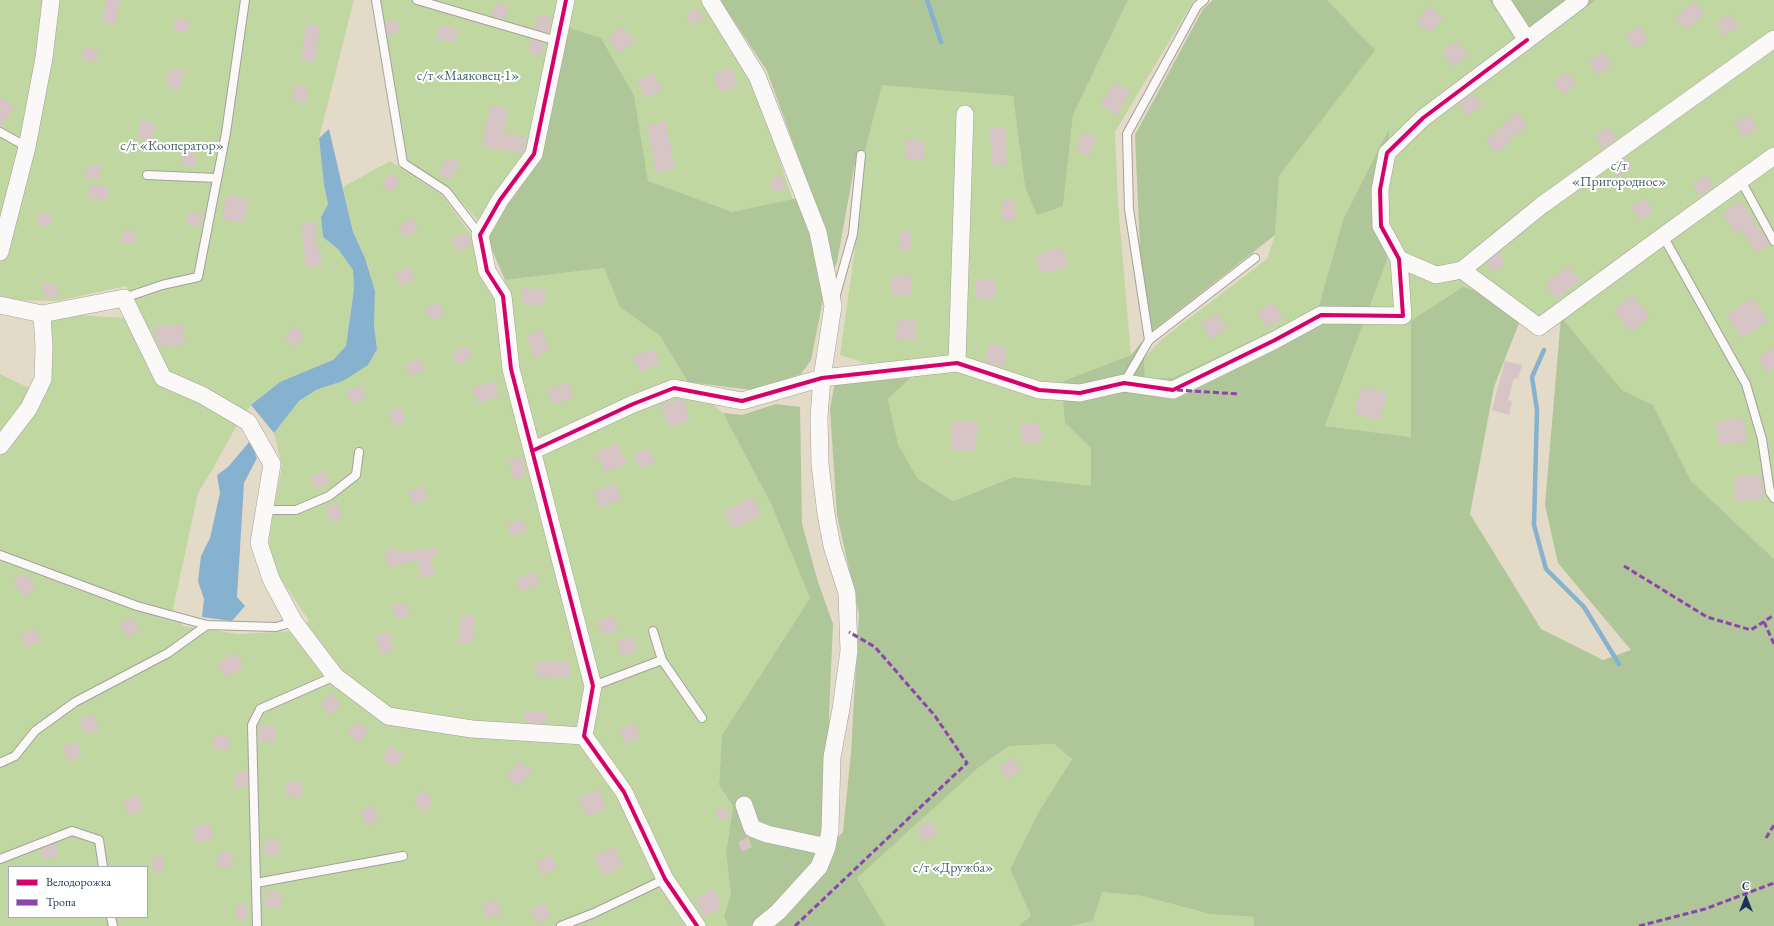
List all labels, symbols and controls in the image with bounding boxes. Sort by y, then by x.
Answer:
park label: с/т «Маяковец-1» [417,68,519,84]
park label: с/т «Кооператор» [120,138,224,154]
park label: с/т «Пригородное» [1572,158,1666,190]
park label: с/т «Дружба» [913,860,993,876]
legend [8,866,148,918]
text: Велодорожка [46,874,111,890]
north arrow [1726,878,1766,918]
text: С [1742,879,1750,893]
text: Тропа [46,894,76,910]

